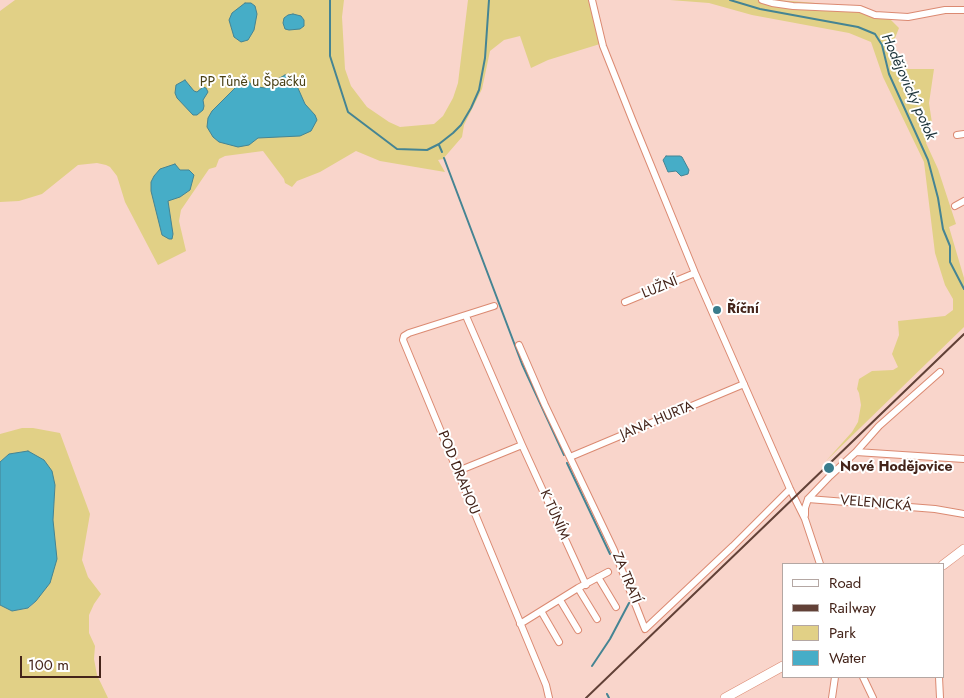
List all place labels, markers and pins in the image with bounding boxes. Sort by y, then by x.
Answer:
place label: Říční [727,302,759,318]
marker: Říční [711,304,723,316]
place label: Nové Hodějovice [840,460,953,476]
marker: Nové Hodějovice [822,461,836,475]

